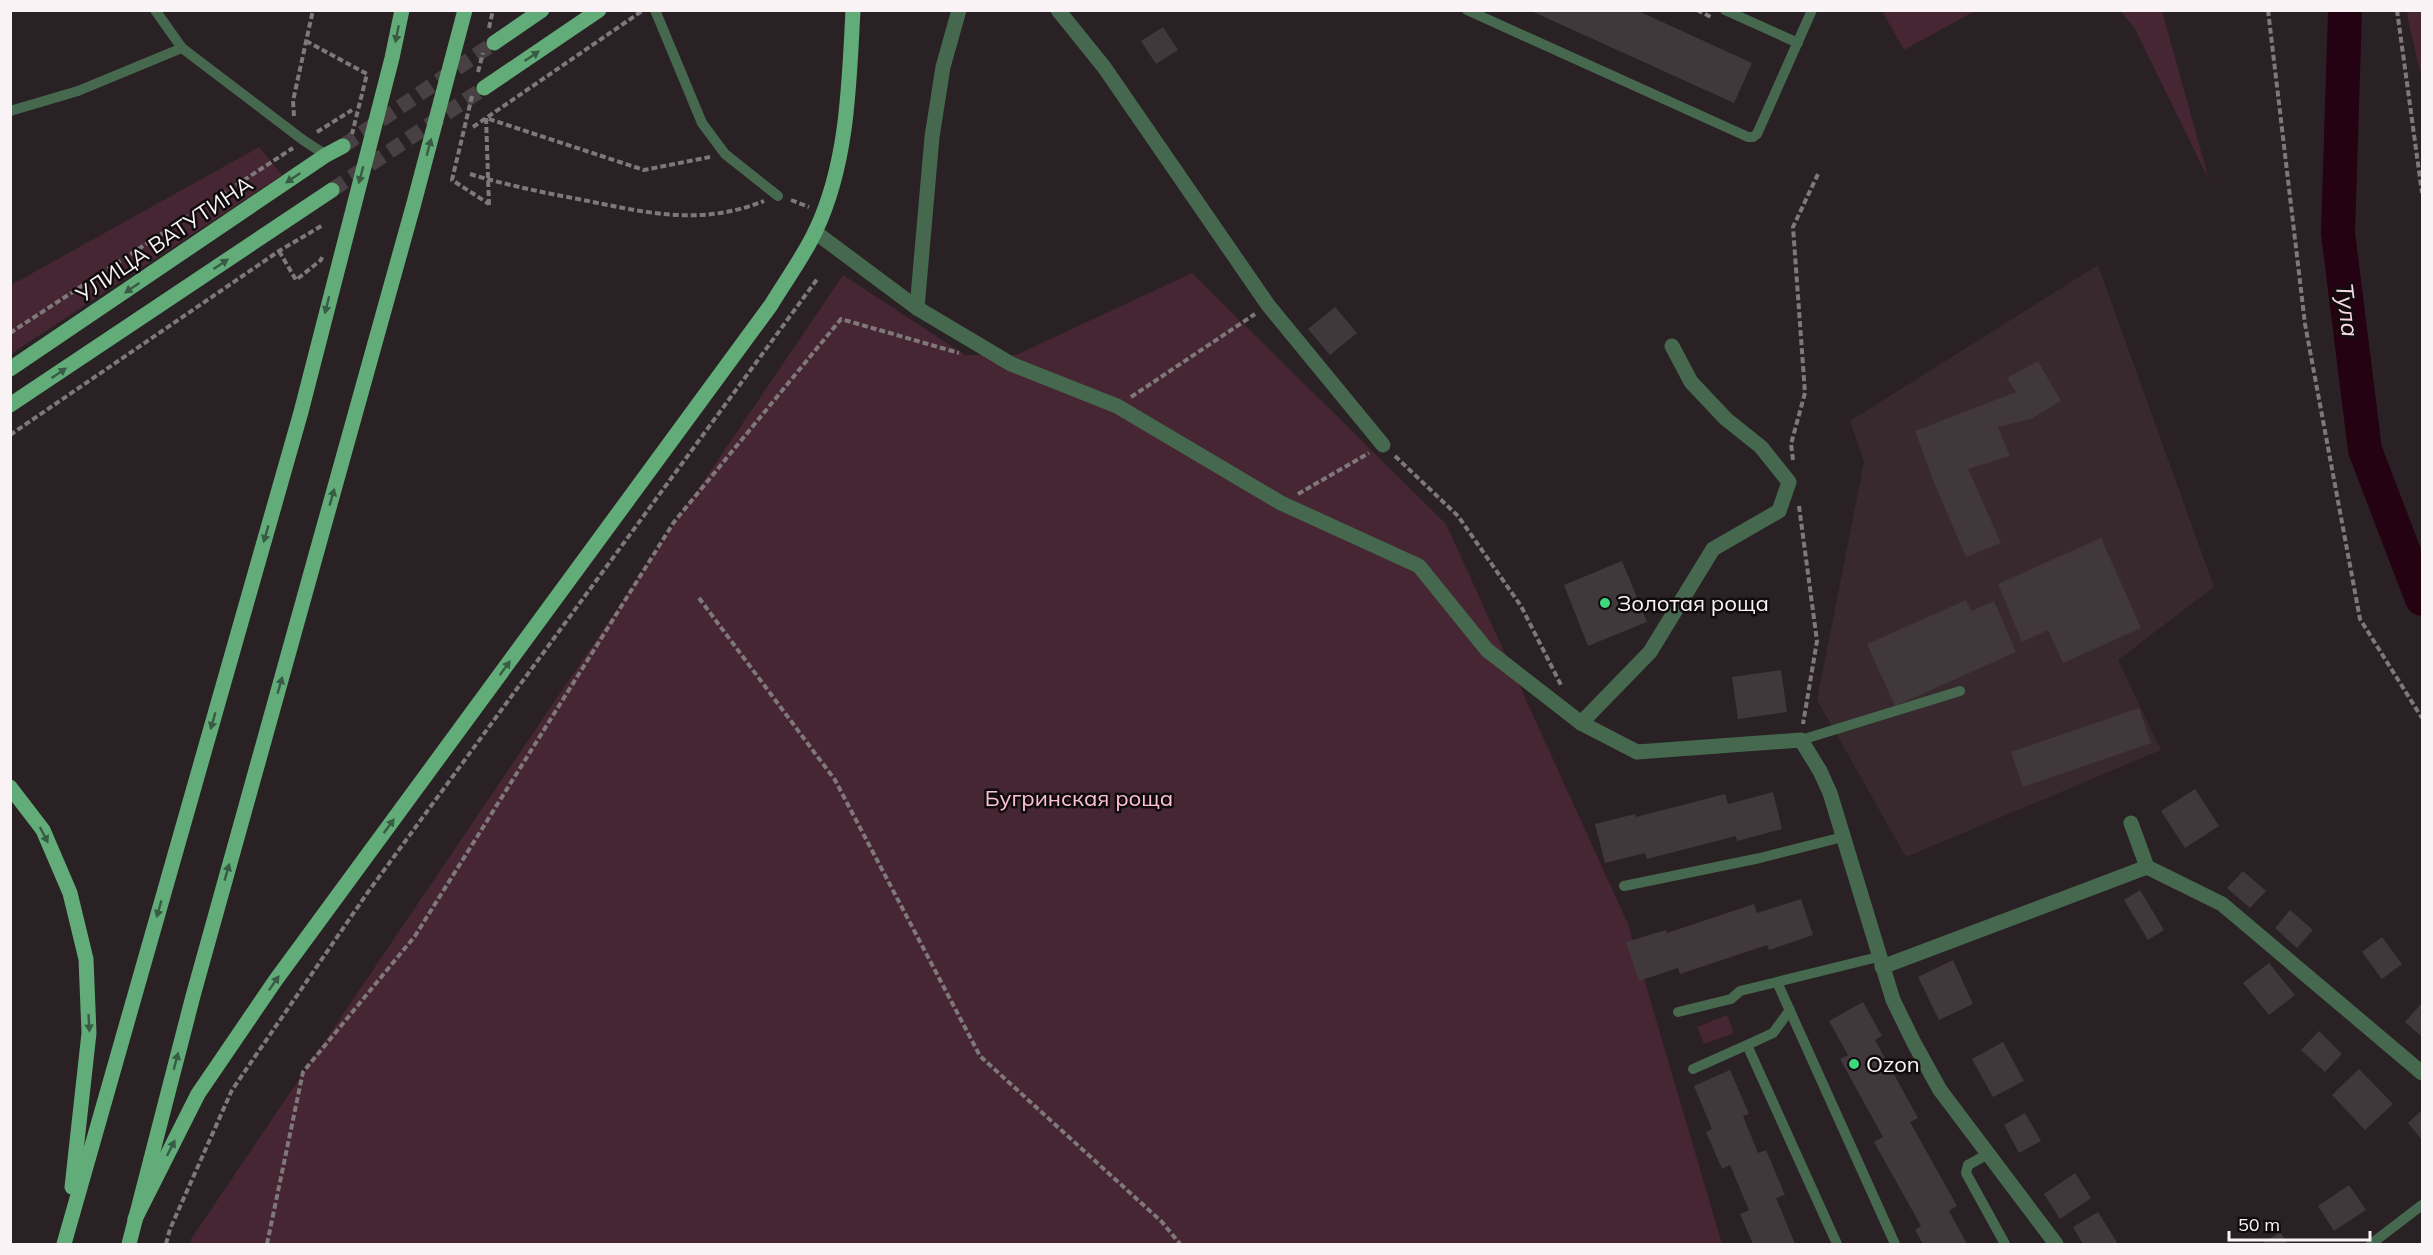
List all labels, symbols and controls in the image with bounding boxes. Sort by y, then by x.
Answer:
one-way arrow [392,25,401,44]
one-way arrow [524,51,540,62]
one-way arrow [425,137,435,156]
one-way arrow [356,166,365,184]
street label: УЛИЦА ВАТУТИНА [69,169,258,309]
one-way arrow [286,172,302,184]
one-way arrow [213,259,229,270]
water label: Тула [2330,281,2366,339]
one-way arrow [124,282,141,293]
one-way arrow [322,296,332,314]
one-way arrow [51,368,67,379]
one-way arrow [328,488,338,506]
one-way arrow [261,525,270,543]
place label: Золотая роща [1617,589,1769,617]
marker: Золотая роща [1598,596,1612,610]
one-way arrow [498,661,510,676]
one-way arrow [276,675,285,693]
one-way arrow [208,713,217,731]
park label: Бугринская роща [985,784,1173,812]
one-way arrow [383,818,395,833]
one-way arrow [39,826,49,844]
one-way arrow [223,863,233,882]
one-way arrow [154,900,163,918]
one-way arrow [268,975,279,991]
one-way arrow [84,1013,93,1032]
place label: Ozon [1866,1050,1920,1078]
one-way arrow [172,1051,181,1069]
marker: Ozon [1847,1057,1861,1071]
one-way arrow [166,1139,175,1156]
scale bar [2229,1204,2370,1242]
text: 50 m [2238,1213,2280,1236]

